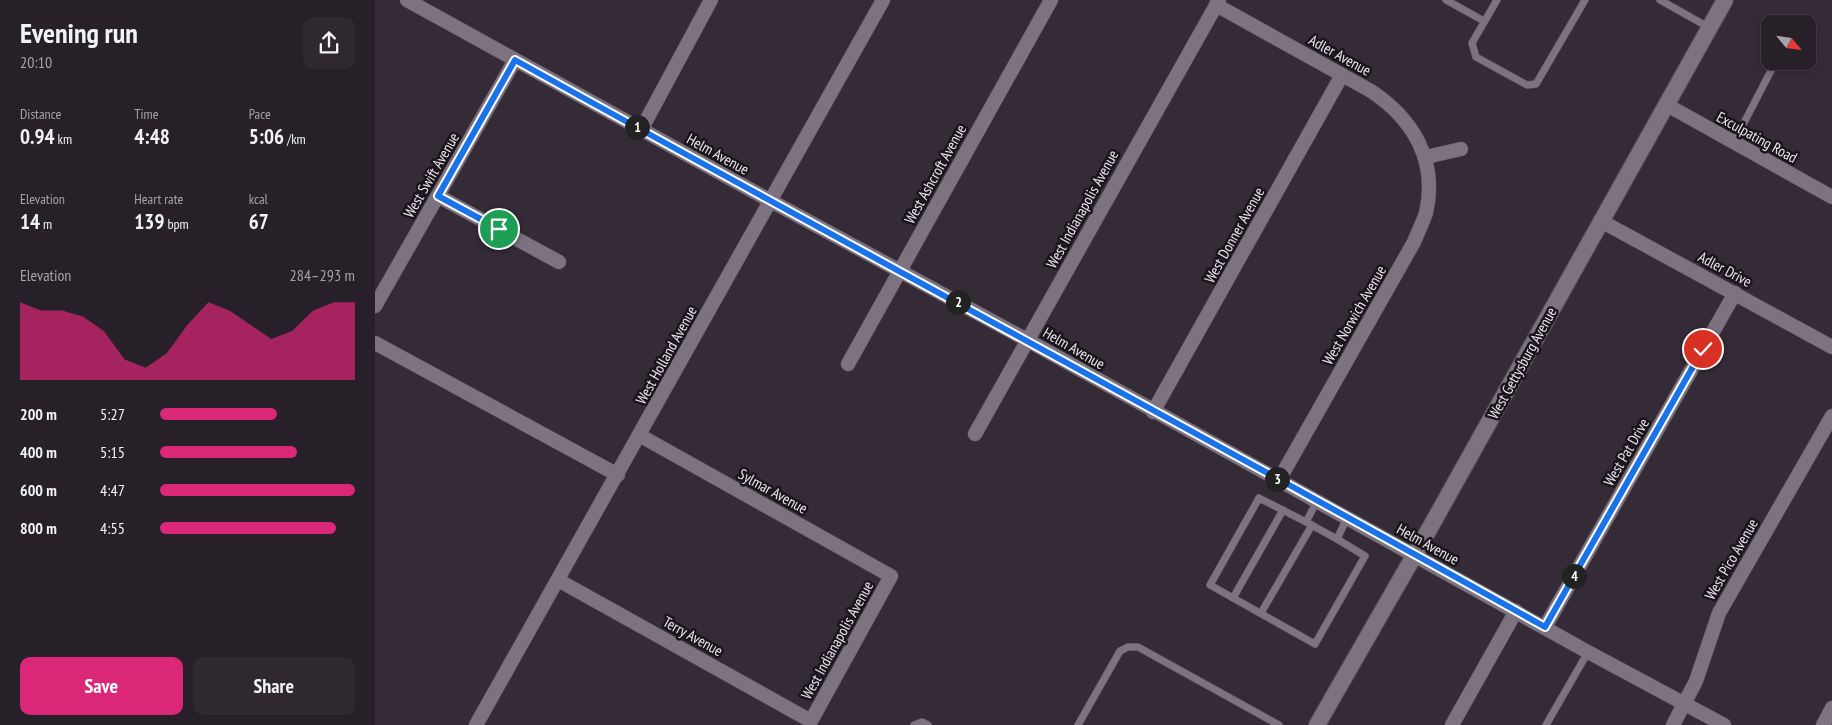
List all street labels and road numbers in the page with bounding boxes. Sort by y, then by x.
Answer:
street label: Adler Avenue [1306,30,1374,80]
street label: Exculpating Road [1713,107,1801,167]
street label: West Ashcroft Avenue [900,121,970,227]
street label: West Swift Avenue [399,129,463,221]
street label: Helm Avenue [684,129,752,179]
street label: West Indianapolis Avenue [1042,147,1122,271]
street label: West Donner Avenue [1200,184,1268,286]
street label: Adler Drive [1695,247,1755,291]
street label: West Norwich Avenue [1318,262,1390,368]
street label: West Holland Avenue [631,303,701,407]
street label: West Gettysburg Avenue [1483,304,1561,422]
street label: Helm Avenue [1040,323,1108,373]
street label: West Pat Drive [1599,415,1653,489]
street label: Sylmar Avenue [735,464,811,518]
street label: West Pico Avenue [1700,515,1762,603]
street label: Helm Avenue [1394,519,1462,569]
street label: West Indianapolis Avenue [797,578,877,702]
street label: Terry Avenue [660,612,726,660]

